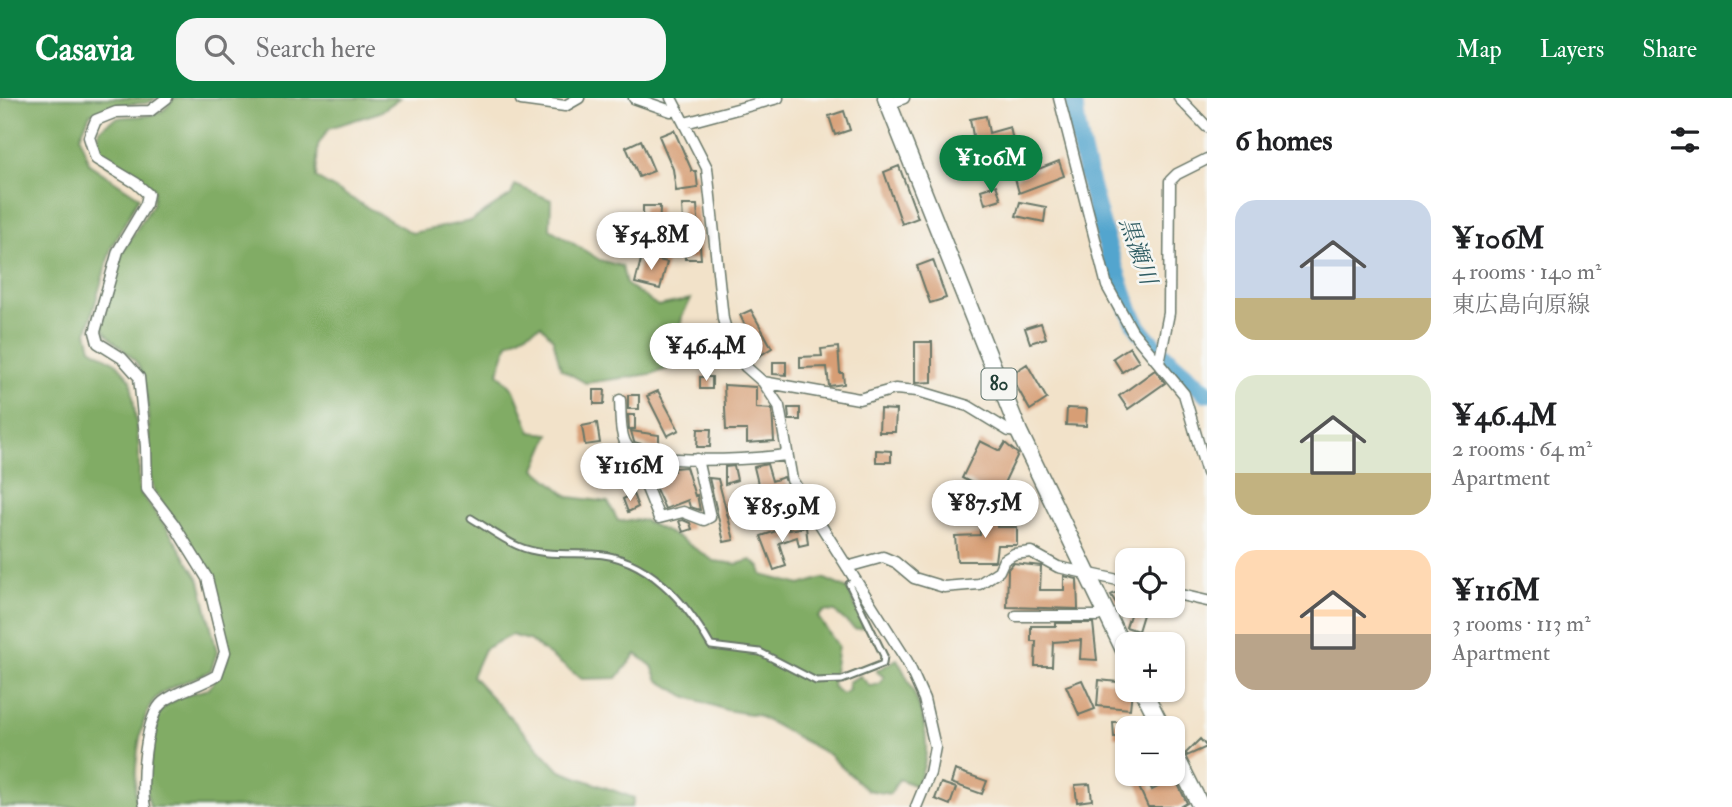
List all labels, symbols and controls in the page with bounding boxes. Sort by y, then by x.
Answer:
search box [176,18,666,81]
text: Casavia [35,29,134,70]
icon: search [200,30,238,68]
text: Search here [256,33,376,65]
text: Map [1457,34,1502,65]
text: Layers [1540,34,1604,65]
text: Share [1642,34,1697,65]
icon: filters [1666,121,1704,159]
text: 6 homes [1235,122,1333,159]
pin: ¥106M [942,136,1040,195]
text: ¥106M [956,143,1027,172]
pin: ¥54.8M [594,212,708,272]
water label: 黒瀬川 [1113,214,1164,291]
text: ¥54.8M [612,220,690,249]
text: ¥106M [1452,220,1545,257]
icon: home [1291,228,1375,312]
text: 4 rooms · 140 m² [1452,257,1601,286]
text: 東広島向原線 [1452,290,1590,319]
pin: ¥46.4M [649,324,763,383]
text: ¥46.4M [666,331,746,360]
road number: 80 [982,368,1016,400]
text: ¥46.4M [1452,397,1557,434]
icon: home [1291,403,1375,487]
text: 2 rooms · 64 m² [1452,434,1592,463]
pin: ¥116M [581,444,679,503]
text: ¥116M [596,451,664,480]
text: Apartment [1452,463,1550,492]
pin: ¥87.5M [928,480,1042,540]
pin: ¥85.9M [725,484,839,544]
text: ¥87.5M [948,488,1022,517]
text: ¥85.9M [744,492,820,521]
map controls [1115,548,1185,786]
button: locate [1115,548,1185,618]
text: ¥116M [1452,572,1540,609]
icon: home [1291,578,1375,662]
text: 3 rooms · 113 m² [1452,609,1591,638]
button: + [1115,632,1185,702]
text: Apartment [1452,638,1550,667]
button: − [1115,716,1185,786]

